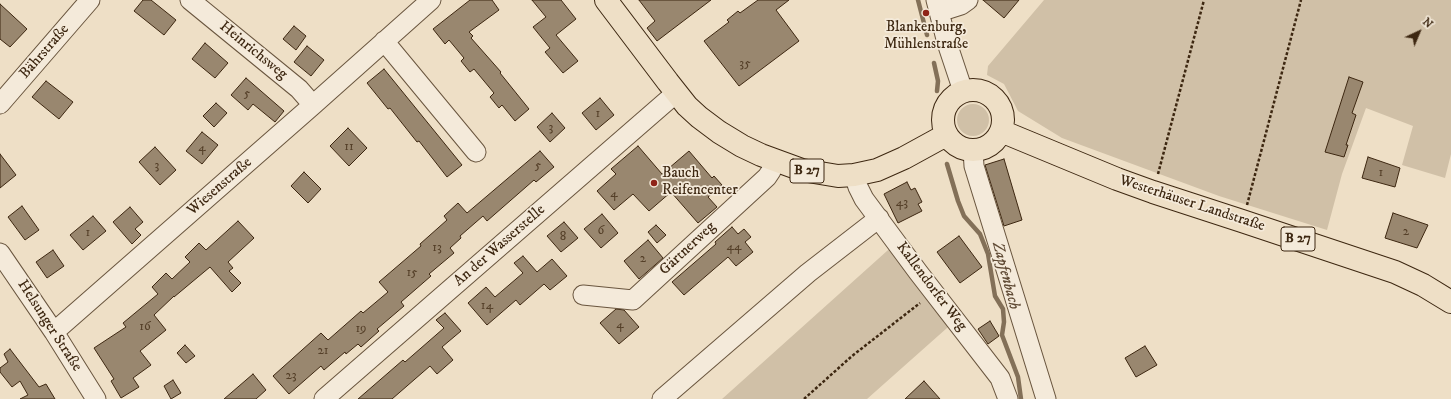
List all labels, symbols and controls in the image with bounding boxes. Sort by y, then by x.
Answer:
marker: Blankenburg, Mühlenstraße [921,8,931,18]
north arrow [1399,12,1439,52]
text: N [1419,15,1435,32]
street label: Heinrichsweg [215,18,291,84]
place label: Blankenburg, Mühlenstraße [884,19,968,54]
street label: Bährstraße [16,21,74,83]
house number: 35 [739,56,751,72]
house number: 5 [244,86,250,102]
house number: 1 [596,106,600,122]
house number: 3 [549,120,553,136]
house number: 11 [344,139,354,155]
house number: 4 [198,140,206,156]
street label: Wiesenstraße [184,154,256,220]
house number: 3 [155,158,159,174]
house number: 5 [535,158,541,174]
road number: B 27 [790,159,824,183]
place label: Bauch Reifencenter [662,165,738,200]
house number: 1 [1379,165,1383,181]
street label: Westerhäuser Landstraße [1117,172,1267,236]
marker: Bauch Reifencenter [649,178,659,188]
house number: 4 [610,186,618,202]
house number: 43 [896,195,908,211]
street label: An der Wasserstelle [451,201,549,291]
street label: Gärtnerweg [656,219,720,279]
house number: 6 [598,223,604,239]
house number: 2 [1403,224,1409,240]
house number: 1 [86,225,90,241]
road number: B 27 [1281,227,1315,251]
house number: 8 [560,229,566,245]
house number: 44 [727,239,741,255]
street label: Kallendorfer Weg [892,239,970,335]
house number: 13 [432,240,442,256]
water label: Zapfenbach [987,240,1023,312]
house number: 2 [640,251,646,267]
house number: 15 [406,265,418,281]
street label: Helsunger Straße [13,277,85,375]
house number: 14 [481,298,493,314]
house number: 4 [616,317,624,333]
house number: 16 [139,319,151,335]
house number: 19 [355,321,367,337]
house number: 21 [317,343,329,359]
house number: 23 [285,368,297,384]

